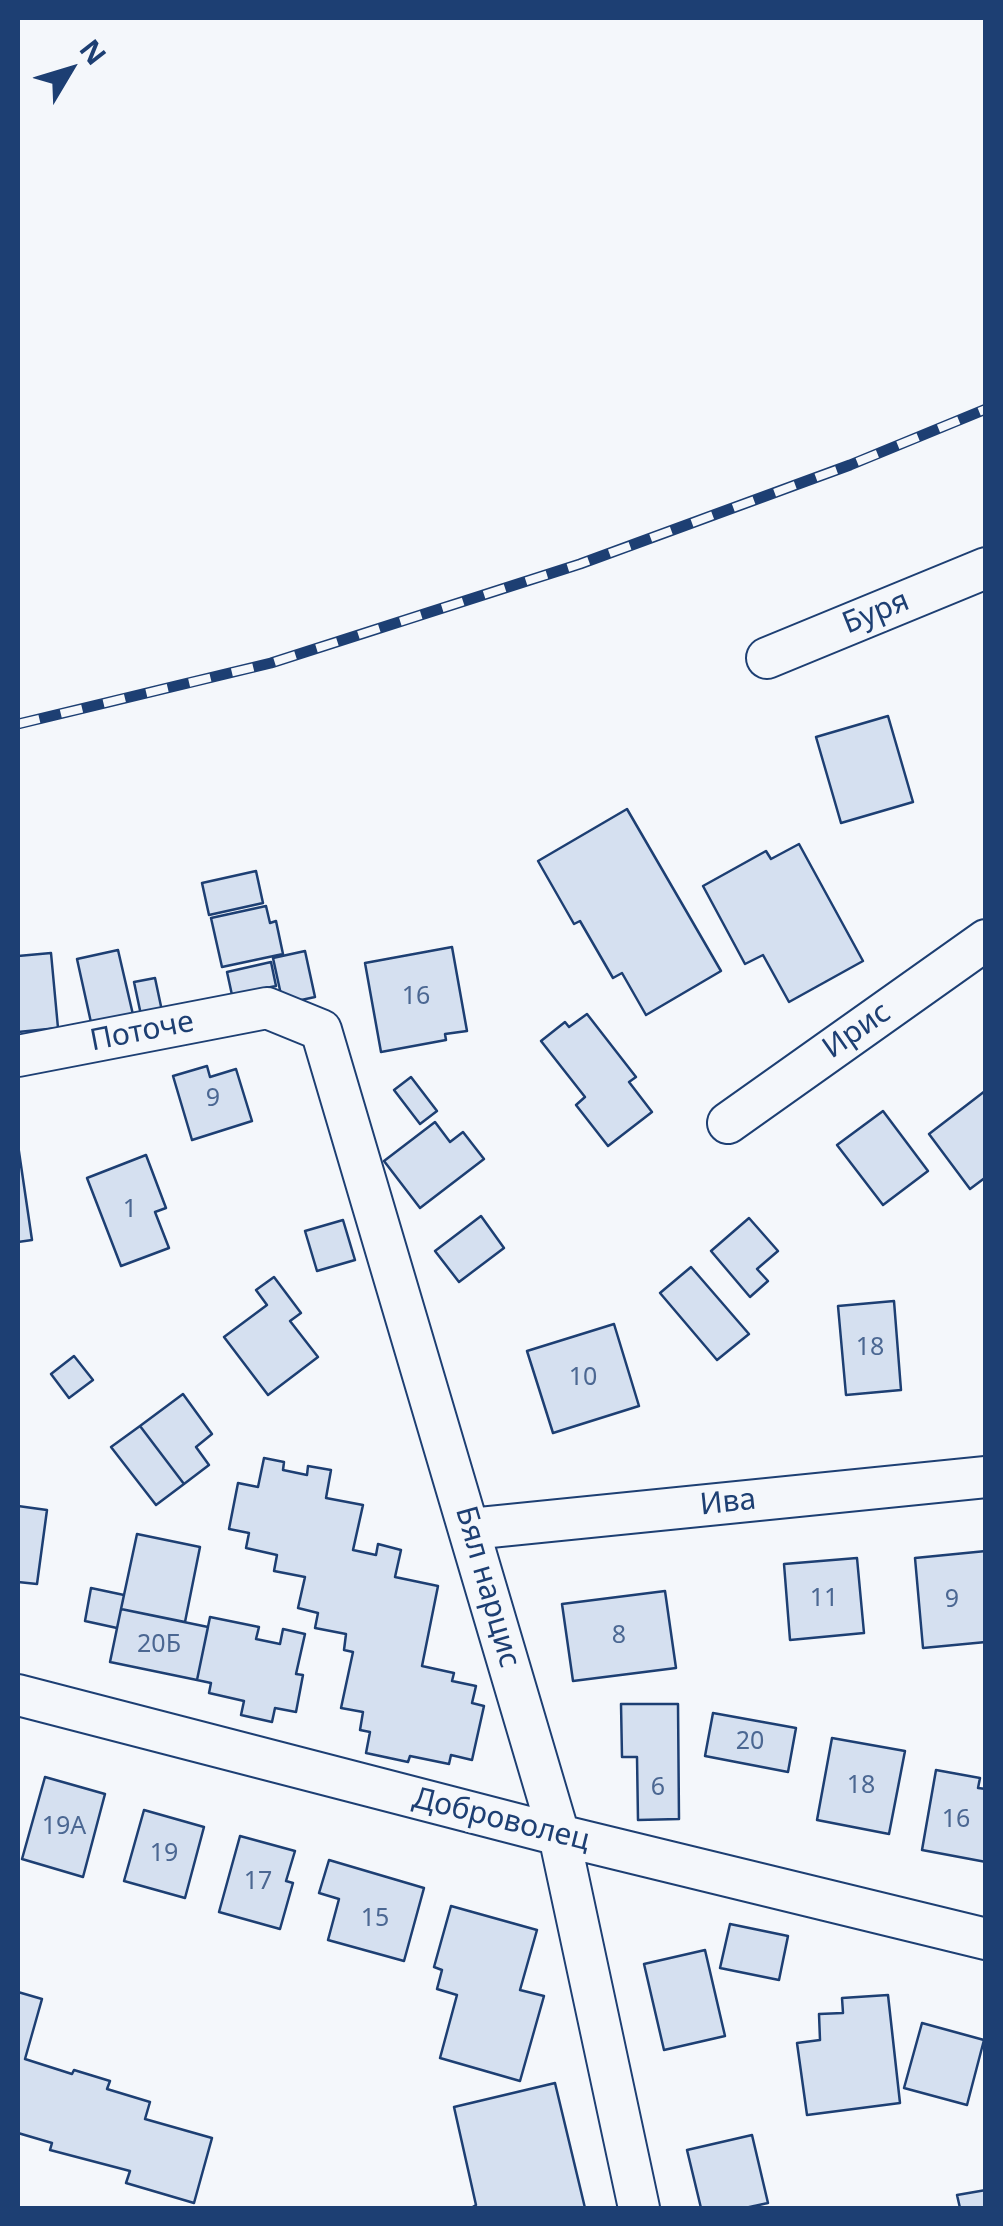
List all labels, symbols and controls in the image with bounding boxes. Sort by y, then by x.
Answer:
north arrow [20,20,120,120]
text: N [72,31,116,72]
street label: Буря [837,583,915,643]
house number: 16 [402,982,430,1012]
street label: Ирис [816,995,898,1067]
street label: Поточе [87,1004,197,1060]
house number: 9 [206,1084,220,1114]
house number: 1 [123,1195,137,1225]
house number: 18 [856,1333,884,1363]
house number: 10 [569,1363,597,1393]
street label: Ива [698,1482,758,1524]
street label: Бял нарцис [447,1502,527,1672]
house number: 11 [810,1584,838,1614]
house number: 9 [945,1585,959,1615]
house number: 8 [612,1621,626,1651]
house number: 20Б [137,1630,181,1660]
house number: 20 [736,1727,764,1757]
house number: 18 [847,1771,875,1801]
house number: 6 [651,1773,665,1803]
street label: Доброволец [409,1781,593,1859]
house number: 16 [942,1805,970,1835]
house number: 19А [42,1812,86,1842]
house number: 19 [150,1839,178,1869]
house number: 17 [244,1867,272,1897]
house number: 15 [361,1904,389,1934]

